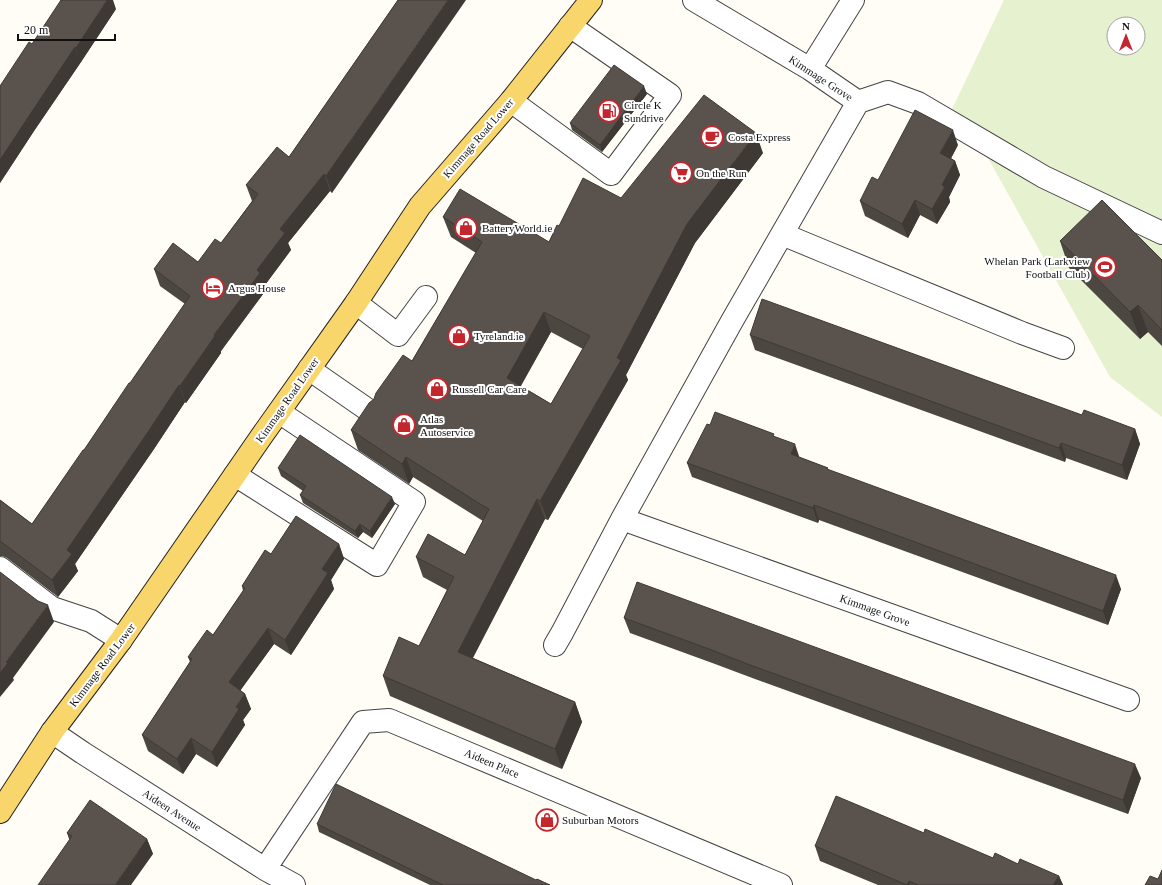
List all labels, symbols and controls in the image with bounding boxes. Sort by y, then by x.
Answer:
scale bar [18,16,115,42]
north arrow [1106,16,1146,56]
text: N [1122,20,1130,32]
text: 20 m [24,23,49,37]
street label: Kimmage Grove [787,53,855,103]
street label: Kimmage Road Lower [440,96,516,180]
fuel station icon: Circle K Sundrive [596,98,622,124]
place label: Circle K Sundrive [624,99,664,124]
cafe icon: Costa Express [699,124,725,150]
place label: Costa Express [728,131,791,143]
supermarket icon: On the Run [668,160,694,186]
place label: On the Run [696,167,747,179]
shop icon: BatteryWorld.ie [453,215,479,241]
place label: BatteryWorld.ie [482,222,552,234]
sports icon: Whelan Park (Larkview Football Club) [1092,254,1118,280]
place label: Whelan Park (Larkview Football Club) [984,255,1090,281]
hotel icon: Argus House [200,275,226,301]
place label: Argus House [228,282,286,294]
shop icon: Tyreland.ie [446,323,472,349]
place label: Tyreland.ie [474,330,524,342]
street label: Kimmage Road Lower [253,355,321,445]
shop icon: Russell Car Care [424,376,450,402]
place label: Russell Car Care [452,383,527,395]
shop icon: Atlas Autoservice [391,412,417,438]
place label: Atlas Autoservice [420,413,473,438]
street label: Kimmage Grove [838,592,912,628]
street label: Kimmage Road Lower [67,621,137,709]
street label: Aideen Place [463,746,521,780]
street label: Aideen Avenue [141,787,204,833]
shop icon: Suburban Motors [534,807,560,833]
place label: Suburban Motors [562,814,639,826]

